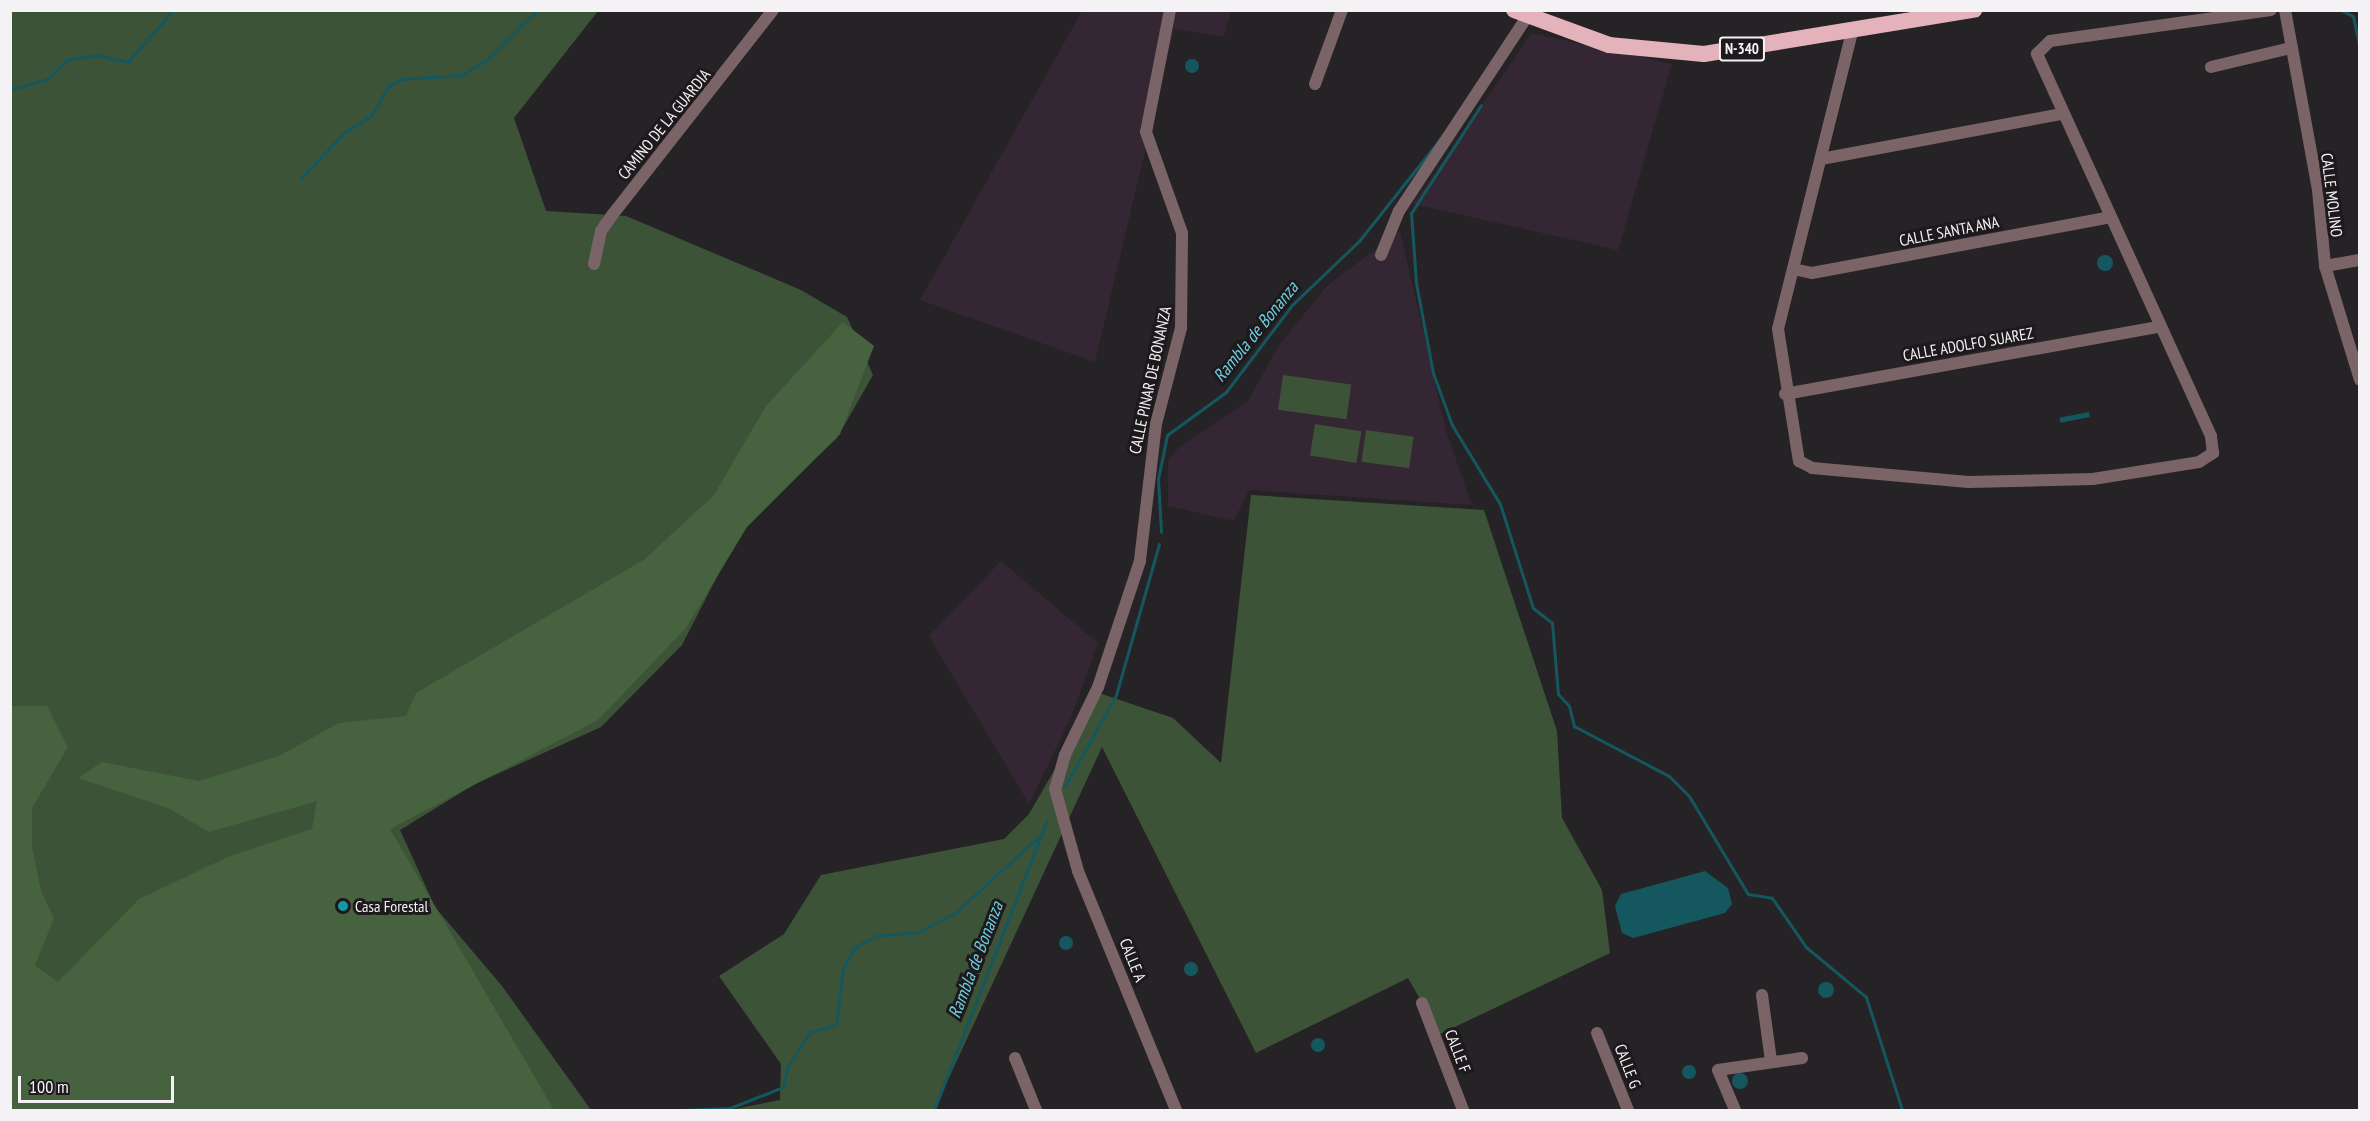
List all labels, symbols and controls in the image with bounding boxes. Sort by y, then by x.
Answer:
road number: N-340 [1718,37,1766,61]
street label: CAMINO DE LA GUARDIA [614,65,714,183]
street label: CALLE MOLINO [2317,152,2347,238]
street label: CALLE SANTA ANA [1897,212,2001,250]
water label: Rambla de Bonanza [1209,278,1303,386]
street label: CALLE PINAR DE BONANZA [1125,304,1175,456]
street label: CALLE ADOLFO SUAREZ [1901,323,2035,365]
place label: Casa Forestal [355,896,428,916]
marker: Casa Forestal [336,899,350,913]
water label: Rambla de Bonanza [944,899,1008,1021]
street label: CALLE A [1116,935,1150,985]
street label: CALLE F [1441,1027,1475,1075]
street label: CALLE G [1611,1041,1645,1091]
scale bar [21,1064,177,1102]
text: 100 m [29,1075,69,1098]

